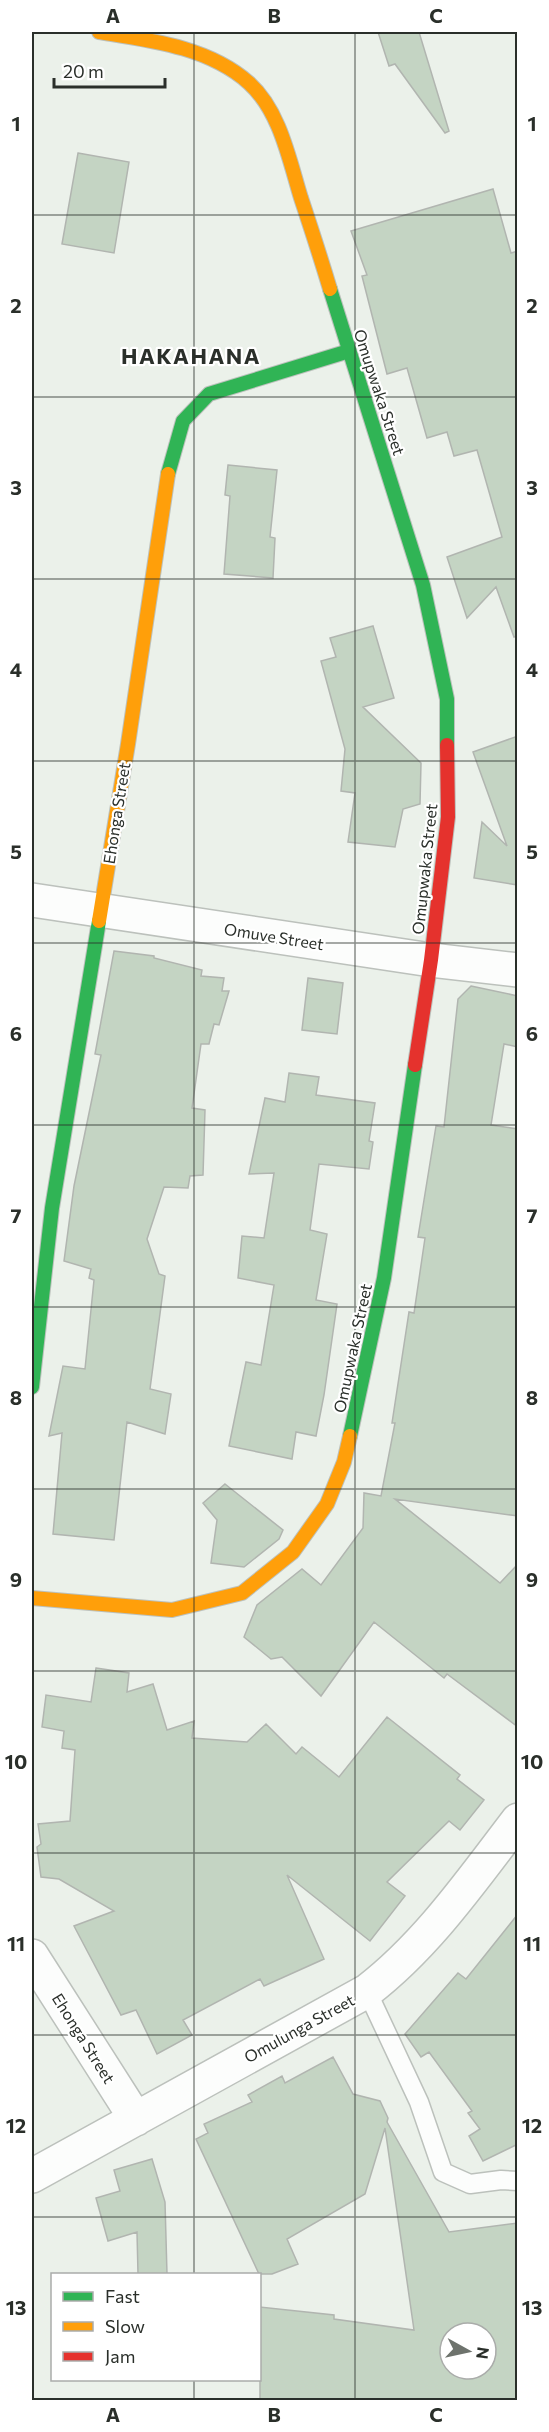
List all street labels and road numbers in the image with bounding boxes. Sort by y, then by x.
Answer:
street label: Omupwaka Street [351,326,409,458]
street label: Ehonga Street [99,760,133,865]
street label: Omupwaka Street [408,802,440,935]
street label: Omuve Street [223,919,326,953]
street label: Omupwaka Street [329,1281,375,1414]
street label: Ehonga Street [49,1989,119,2087]
street label: Omulunga Street [240,1990,358,2066]

